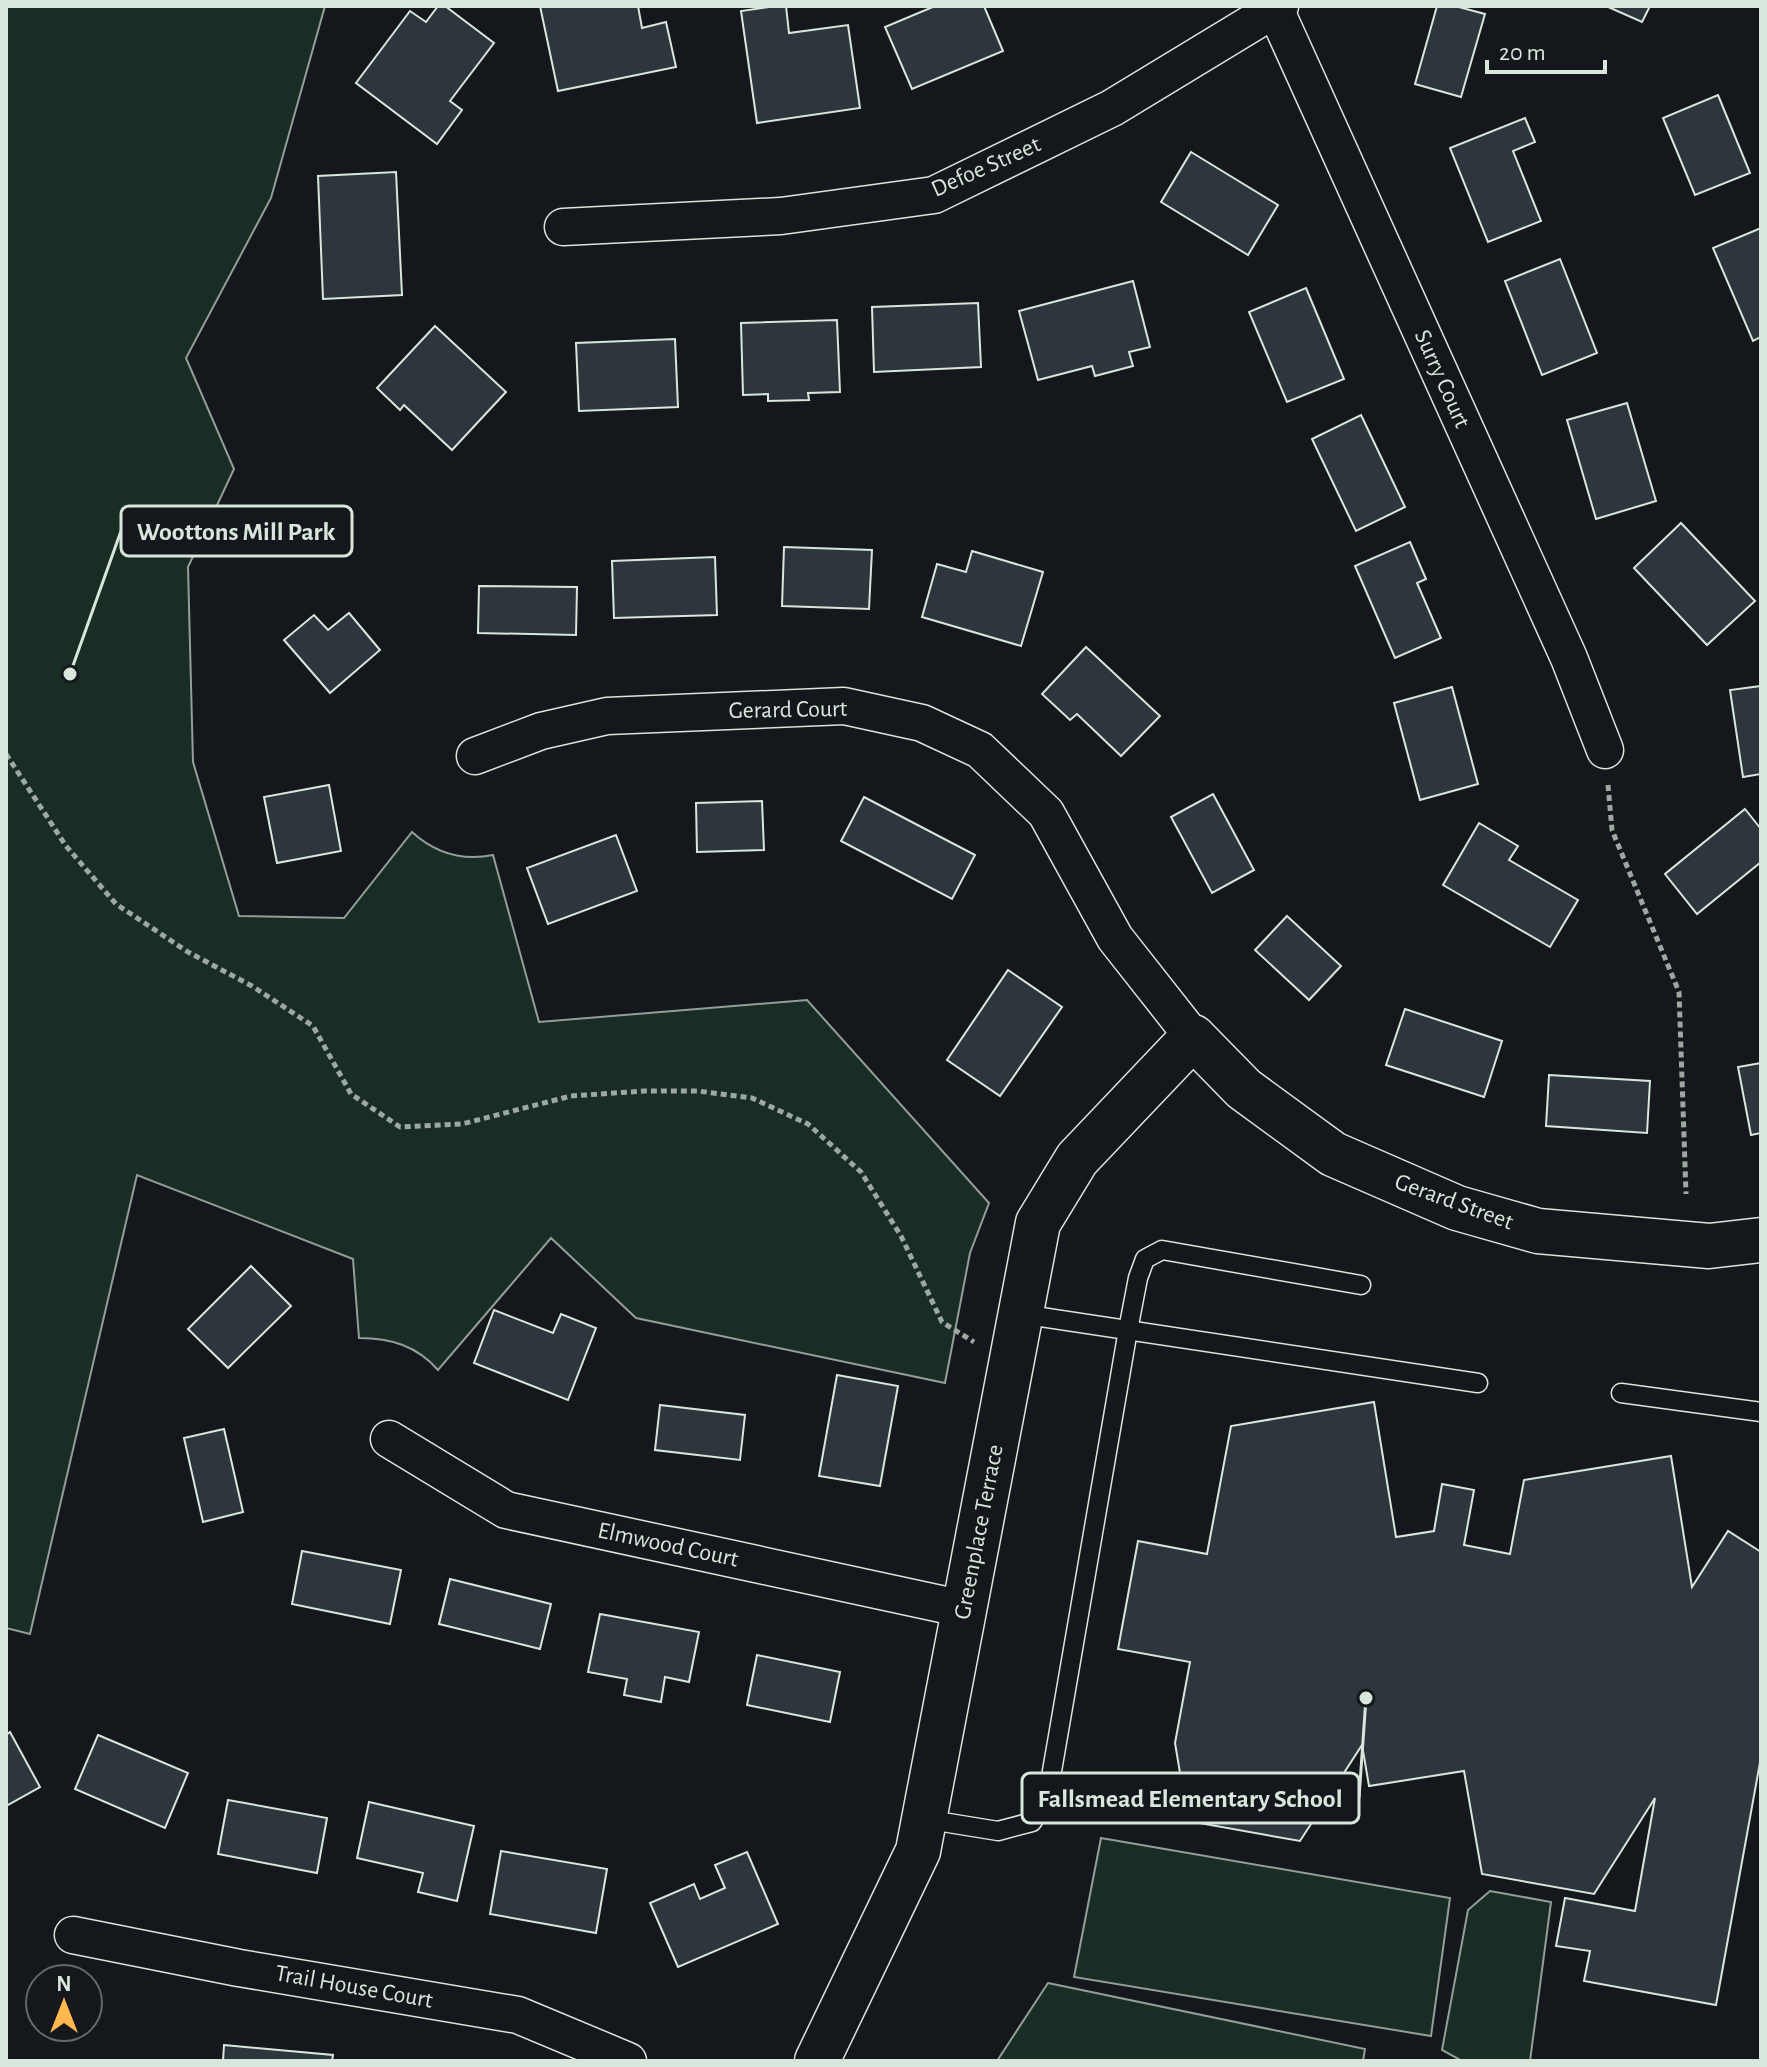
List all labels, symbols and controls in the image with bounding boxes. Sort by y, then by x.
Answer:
scale bar [1487,24,1605,74]
text: 20 m [1499,41,1546,65]
street label: Defoe Street [928,132,1045,202]
street label: Surry Court [1410,326,1474,432]
callout: Woottons Mill Park [121,506,352,556]
text: Woottons Mill Park [137,519,335,545]
street label: Gerard Court [728,697,848,723]
street label: Gerard Street [1392,1170,1517,1235]
street label: Greenplace Terrace [950,1443,1008,1621]
street label: Elmwood Court [595,1518,741,1572]
callout: Fallsmead Elementary School [1022,1773,1359,1823]
text: Fallsmead Elementary School [1037,1786,1343,1812]
street label: Trail House Court [273,1961,435,2013]
north arrow [24,1963,104,2043]
text: N [56,1973,72,1995]

